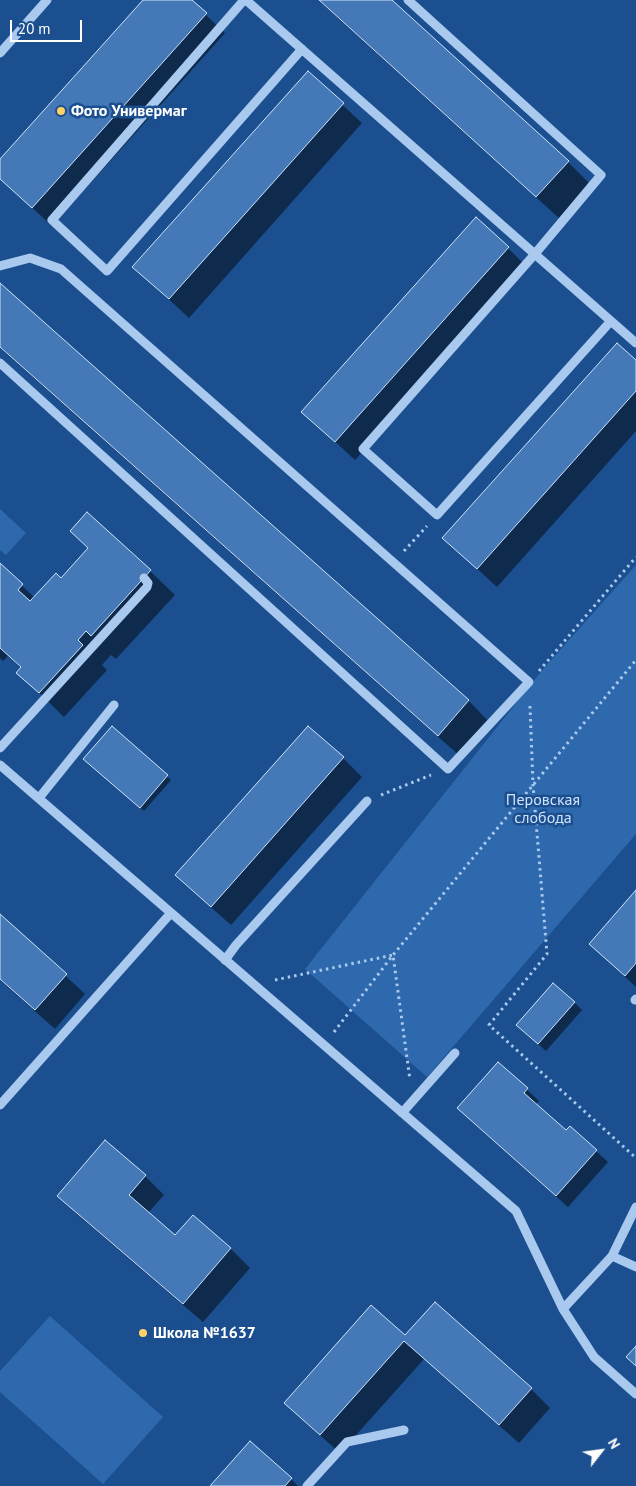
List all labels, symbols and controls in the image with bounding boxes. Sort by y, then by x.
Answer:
scale bar [12,10,85,42]
text: 20 m [18,19,51,38]
place label: Фото Универмаг [71,101,187,121]
marker: Фото Универмаг [55,105,67,117]
park label: Перовская слобода [506,790,580,828]
place label: Школа №1637 [153,1323,256,1343]
marker: Школа №1637 [137,1327,149,1339]
north arrow [576,1426,626,1476]
text: N [604,1435,624,1452]

